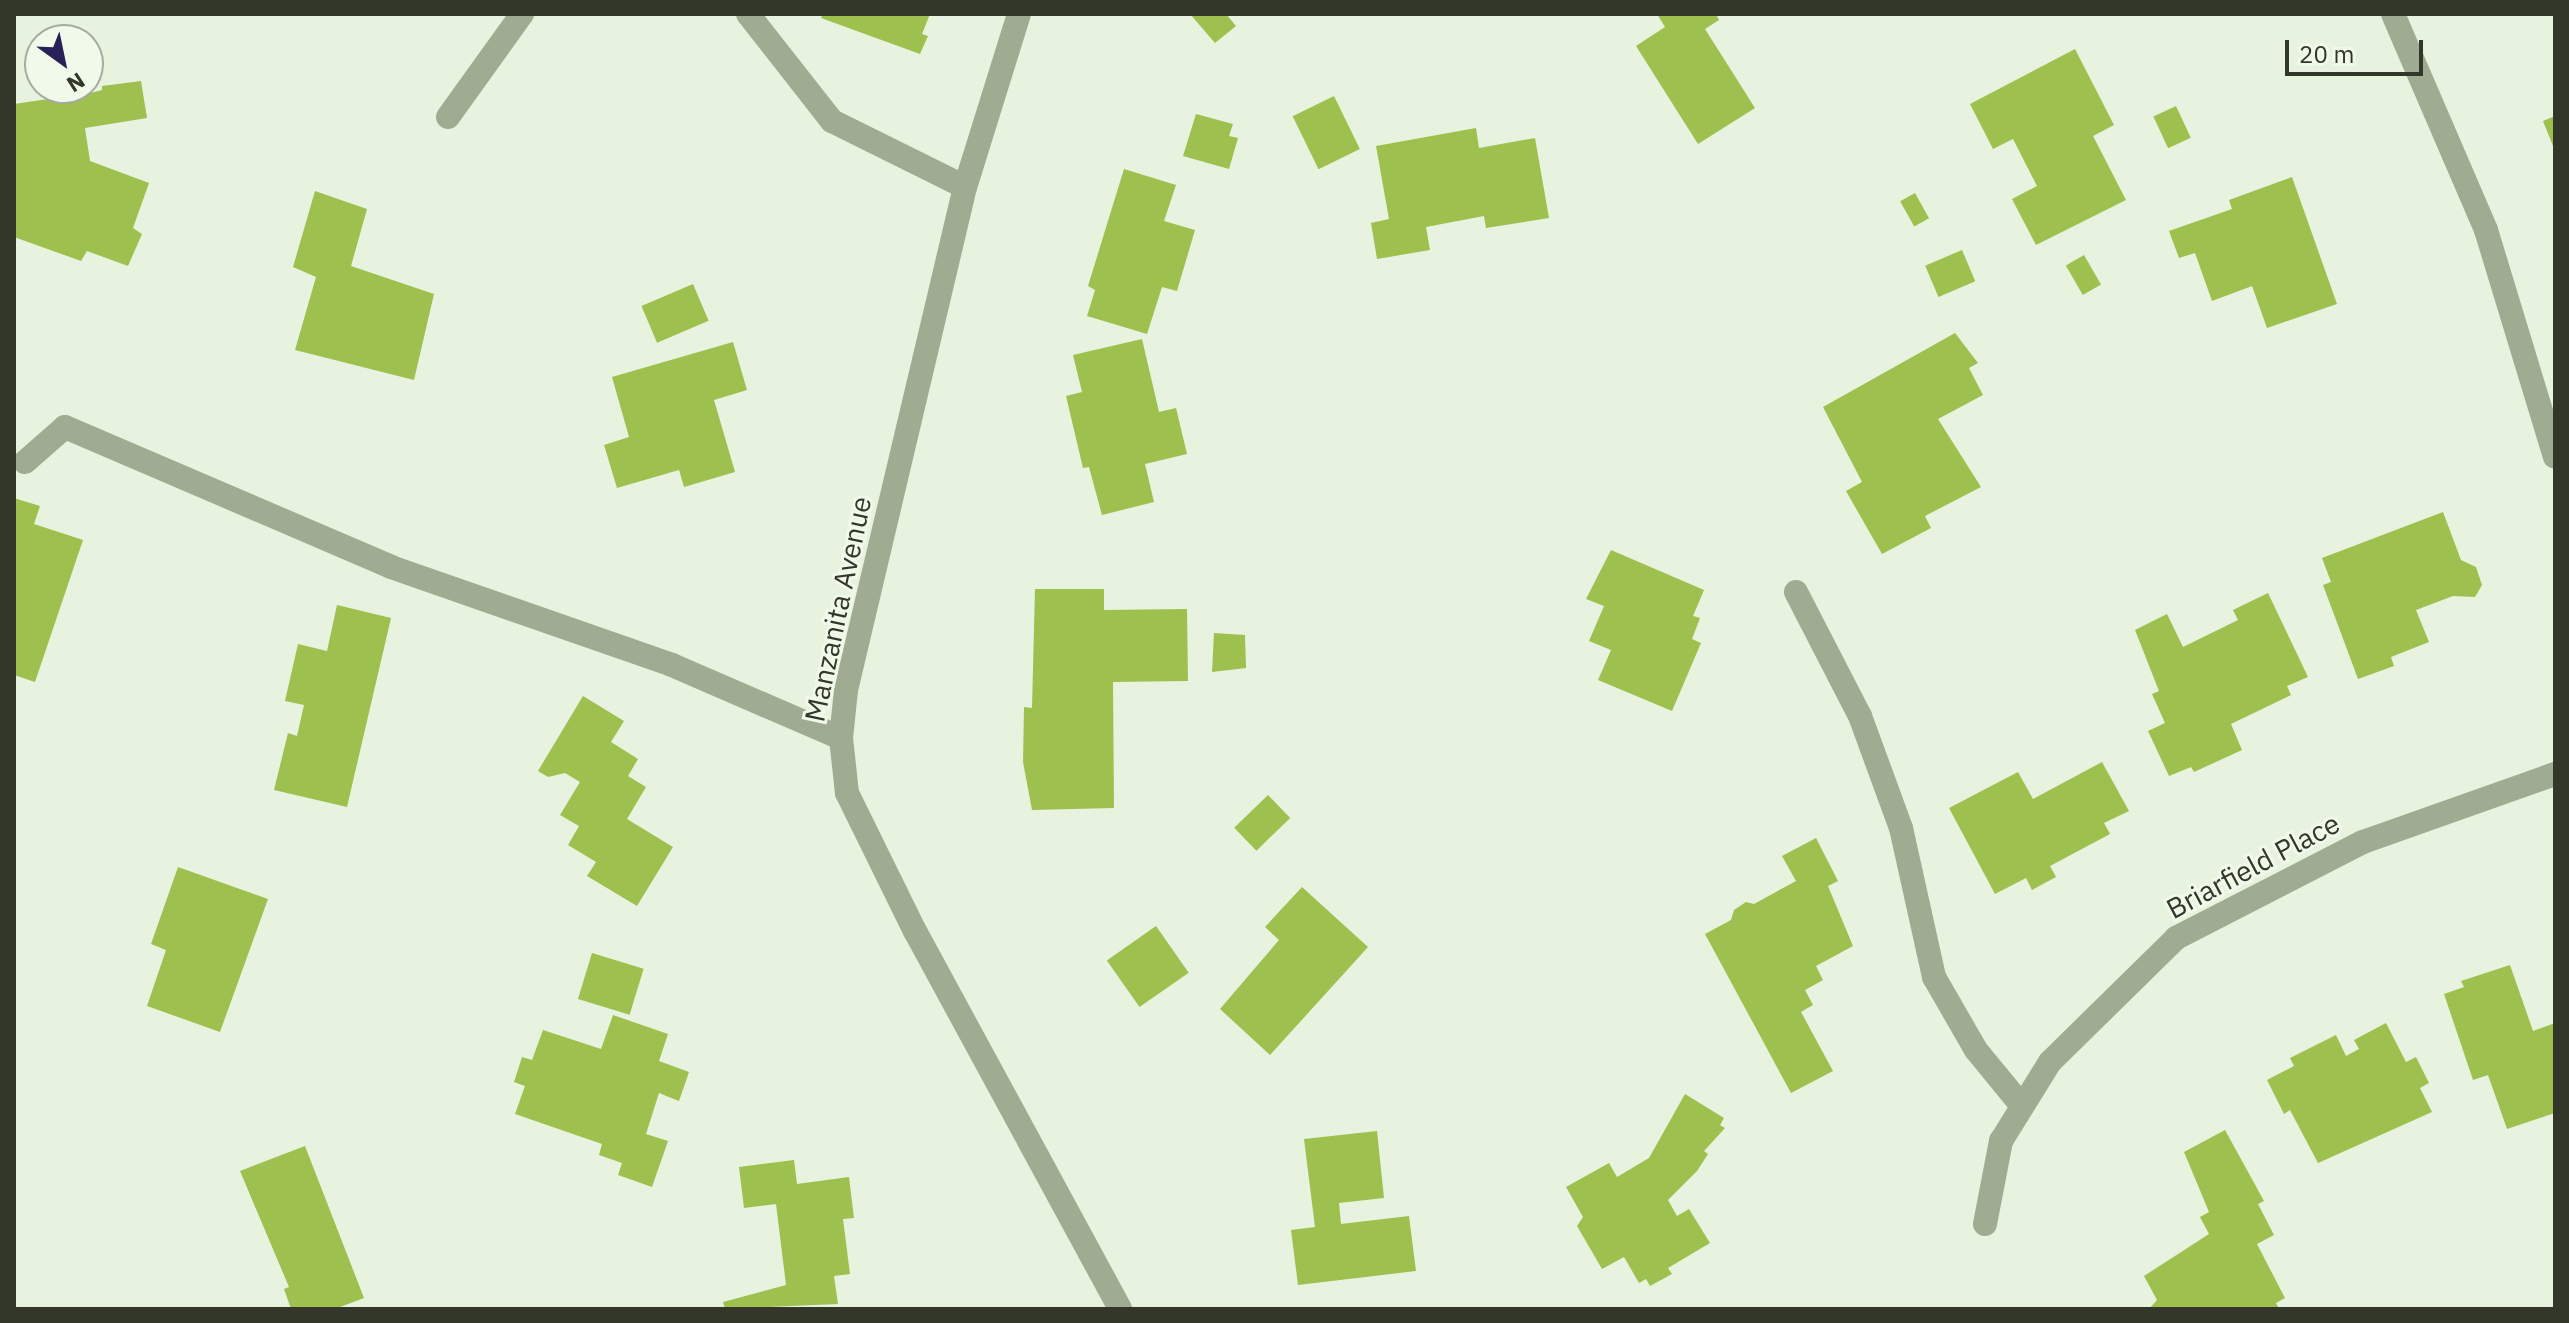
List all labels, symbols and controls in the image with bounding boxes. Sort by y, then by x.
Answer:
north arrow [24,24,104,104]
scale bar [2289,24,2427,74]
text: 20 m [2299,38,2354,70]
text: N [62,66,91,99]
street label: Manzanita Avenue [798,493,878,725]
street label: Briarfield Place [2161,806,2345,926]

